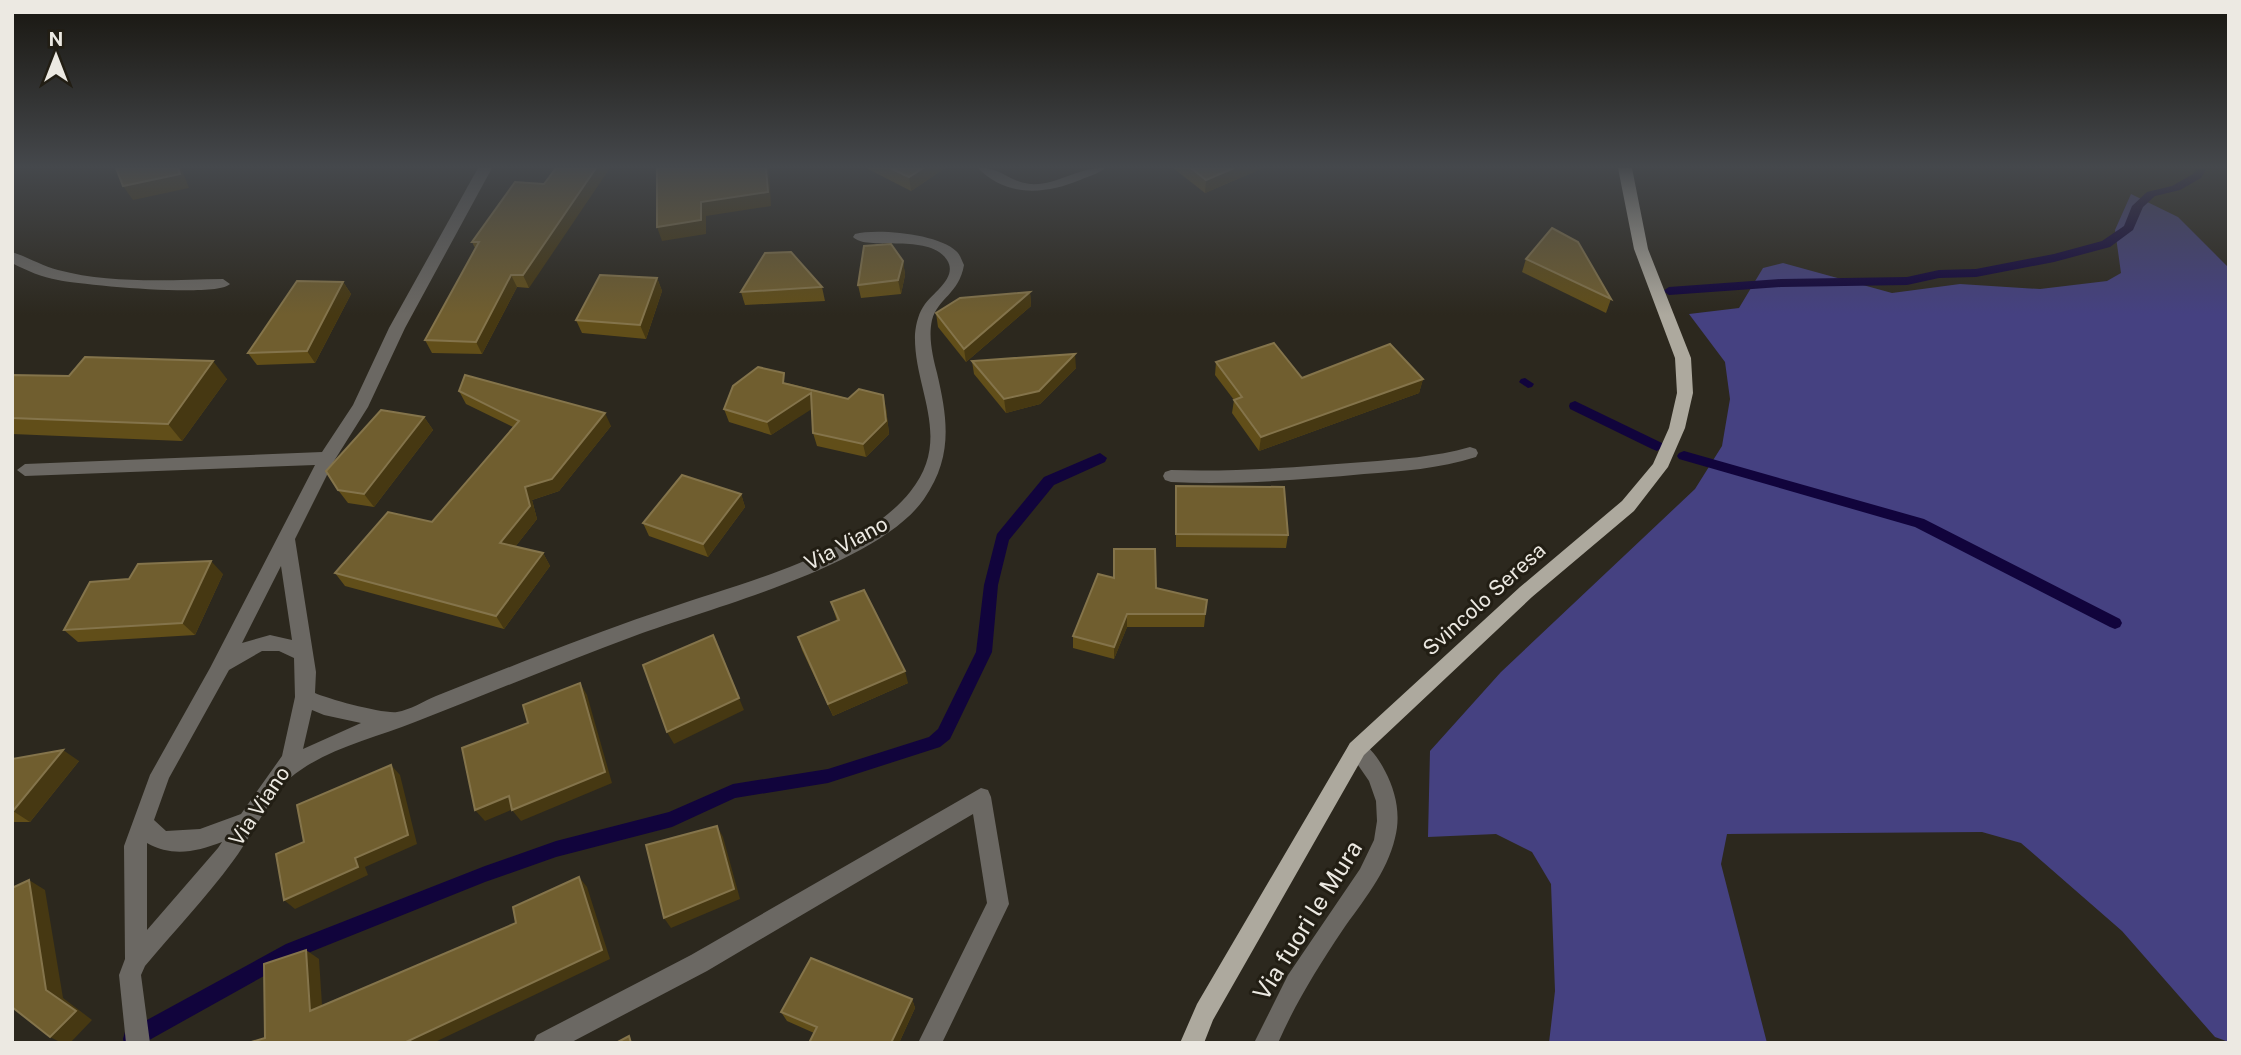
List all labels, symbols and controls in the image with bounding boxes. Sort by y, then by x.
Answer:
north arrow [21,21,91,91]
text: N [49,28,63,50]
street label: Via Viano [800,511,892,575]
street label: Svincolo Seresa [1418,537,1550,661]
street label: Via Viano [223,762,295,850]
street label: Via fuori le Mura [1247,835,1367,1005]

